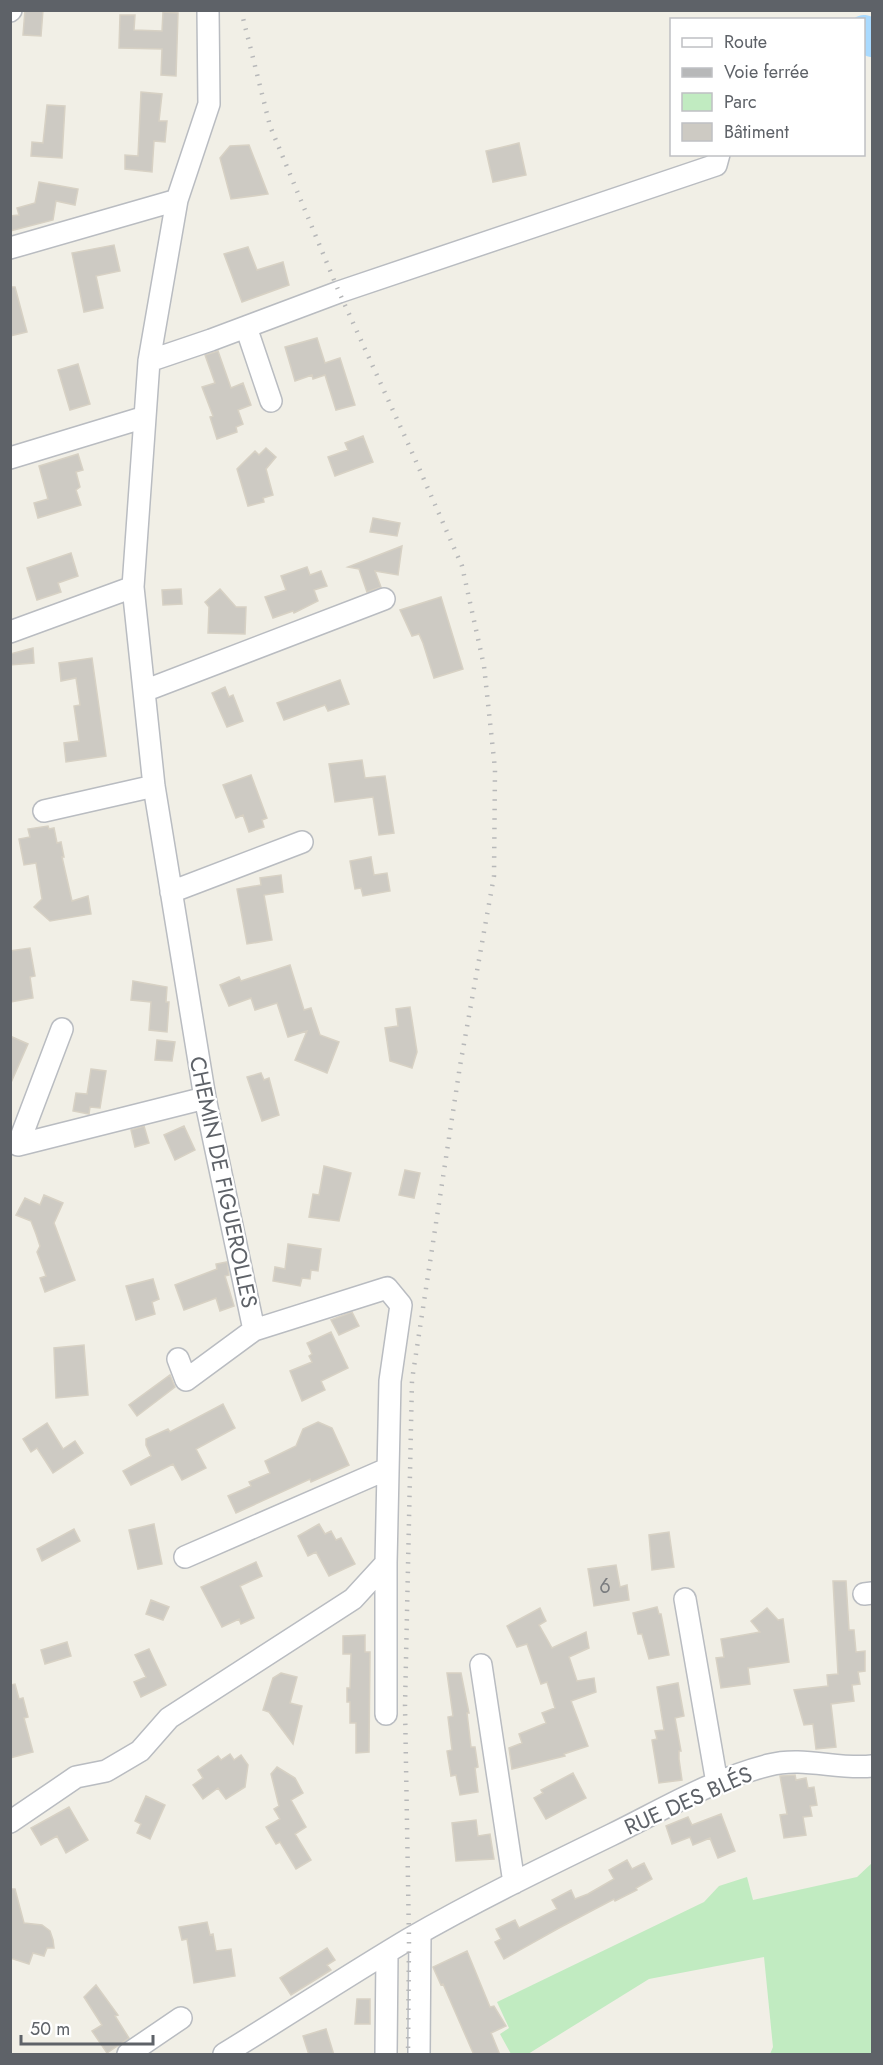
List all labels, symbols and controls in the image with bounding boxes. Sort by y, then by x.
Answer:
legend [670,18,865,156]
text: Route [724,29,767,55]
text: Voie ferrée [724,59,809,85]
text: Parc [724,89,757,115]
text: Bâtiment [724,119,790,145]
street label: CHEMIN DE FIGUEROLLES [182,1053,266,1311]
house number: 6 [599,1572,611,1601]
street label: RUE DES BLÉS [619,1758,757,1842]
scale bar [21,2008,153,2046]
text: 50 m [30,2016,70,2042]

